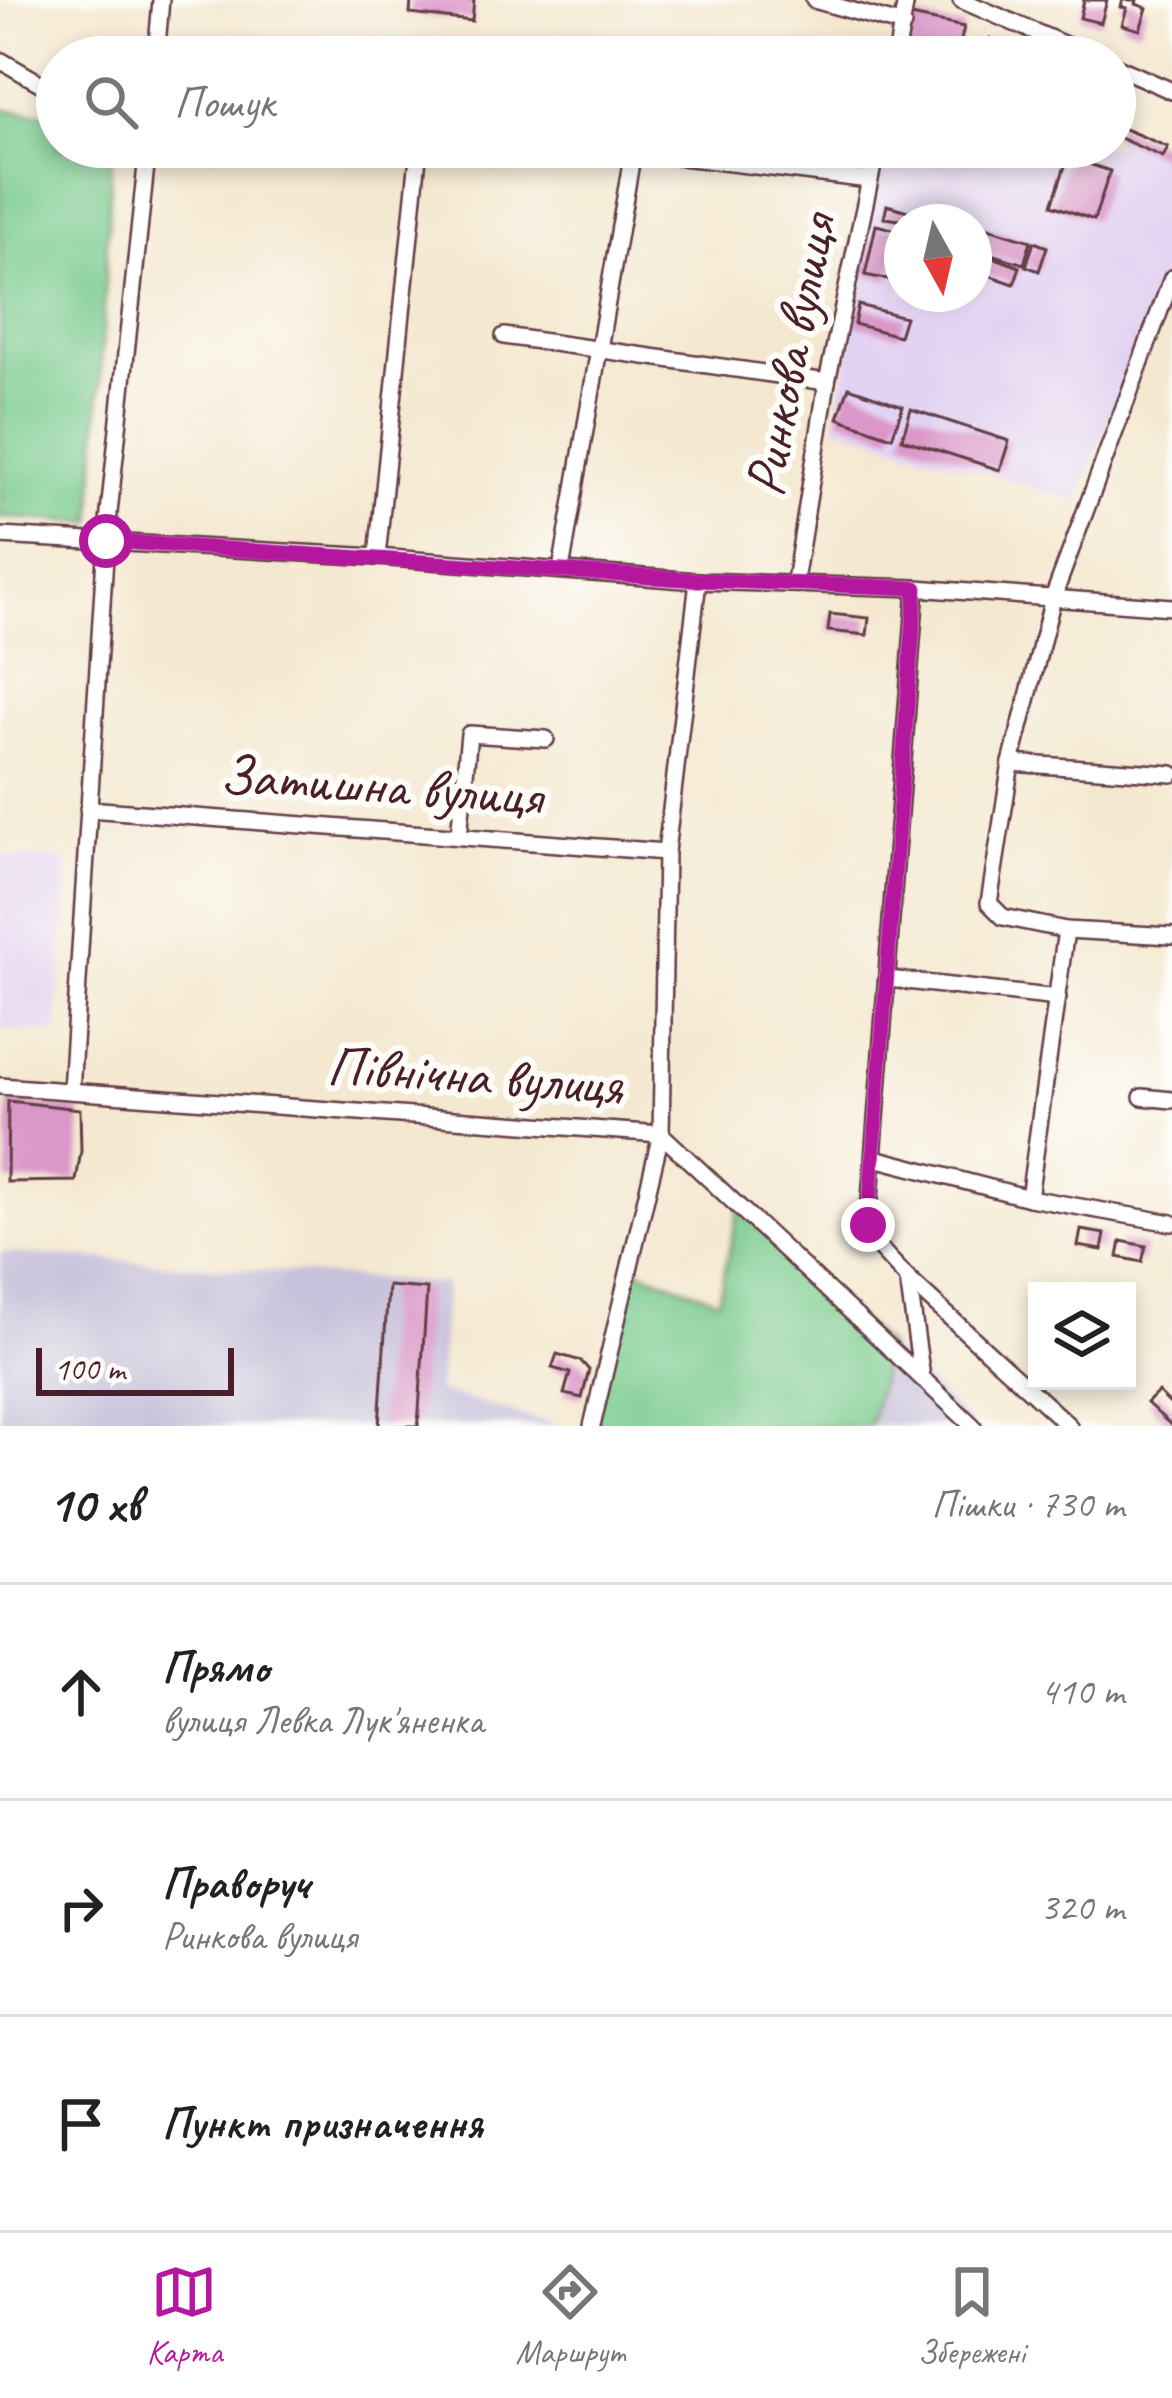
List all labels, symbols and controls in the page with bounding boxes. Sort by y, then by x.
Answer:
search box [36,36,1136,168]
icon: search [78,69,144,135]
text: Пошук [174,74,274,131]
north arrow [884,204,992,312]
street label: Ринкова вулиця [727,205,853,502]
route start [79,514,133,568]
street label: Затишна вулиця [218,738,548,832]
street label: Північна вулиця [325,1029,627,1121]
route end [841,1198,895,1252]
map controls [1028,1282,1136,1390]
button: layers [1028,1282,1136,1390]
scale bar [36,1342,234,1395]
text: 100 m [54,1348,125,1390]
text: 10 хв [48,1472,141,1536]
text: Пішки · 730 m [931,1480,1124,1529]
text: Прямо [162,1639,269,1696]
icon: ahead [48,1659,114,1725]
text: 410 m [1040,1667,1124,1716]
text: вулиця Левка Лук'яненка [162,1696,483,1745]
text: Праворуч [162,1855,309,1912]
icon: right [48,1875,114,1941]
text: 320 m [1040,1883,1124,1932]
text: Ринкова вулиця [162,1912,357,1961]
icon: arrive [48,2091,114,2157]
text: Пункт призначення [162,2095,482,2152]
tab: Карта [147,2259,222,2373]
tab: Маршрут [516,2259,624,2373]
tab: Збережені [918,2259,1025,2373]

